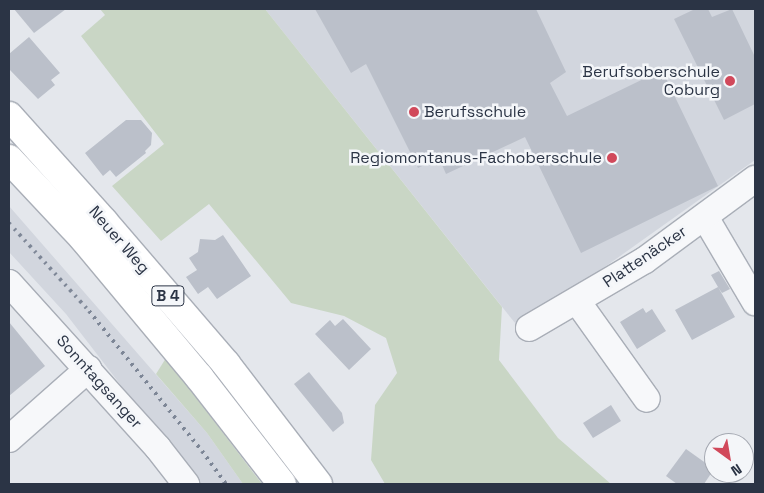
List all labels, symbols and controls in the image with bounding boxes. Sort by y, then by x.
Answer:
place label: Berufsoberschule Coburg [582,62,720,100]
marker: Berufsoberschule Coburg [724,75,736,87]
place label: Berufsschule [424,102,526,122]
marker: Berufsschule [408,106,420,118]
place label: Regiomontanus-Fachoberschule [350,148,602,168]
marker: Regiomontanus-Fachoberschule [606,152,618,164]
street label: Neuer Weg [85,202,153,278]
street label: Plattenäcker [600,222,690,292]
road number: B 4 [150,284,186,308]
street label: Sonntagsanger [52,331,146,433]
north arrow [704,433,754,483]
text: N [728,460,745,480]

